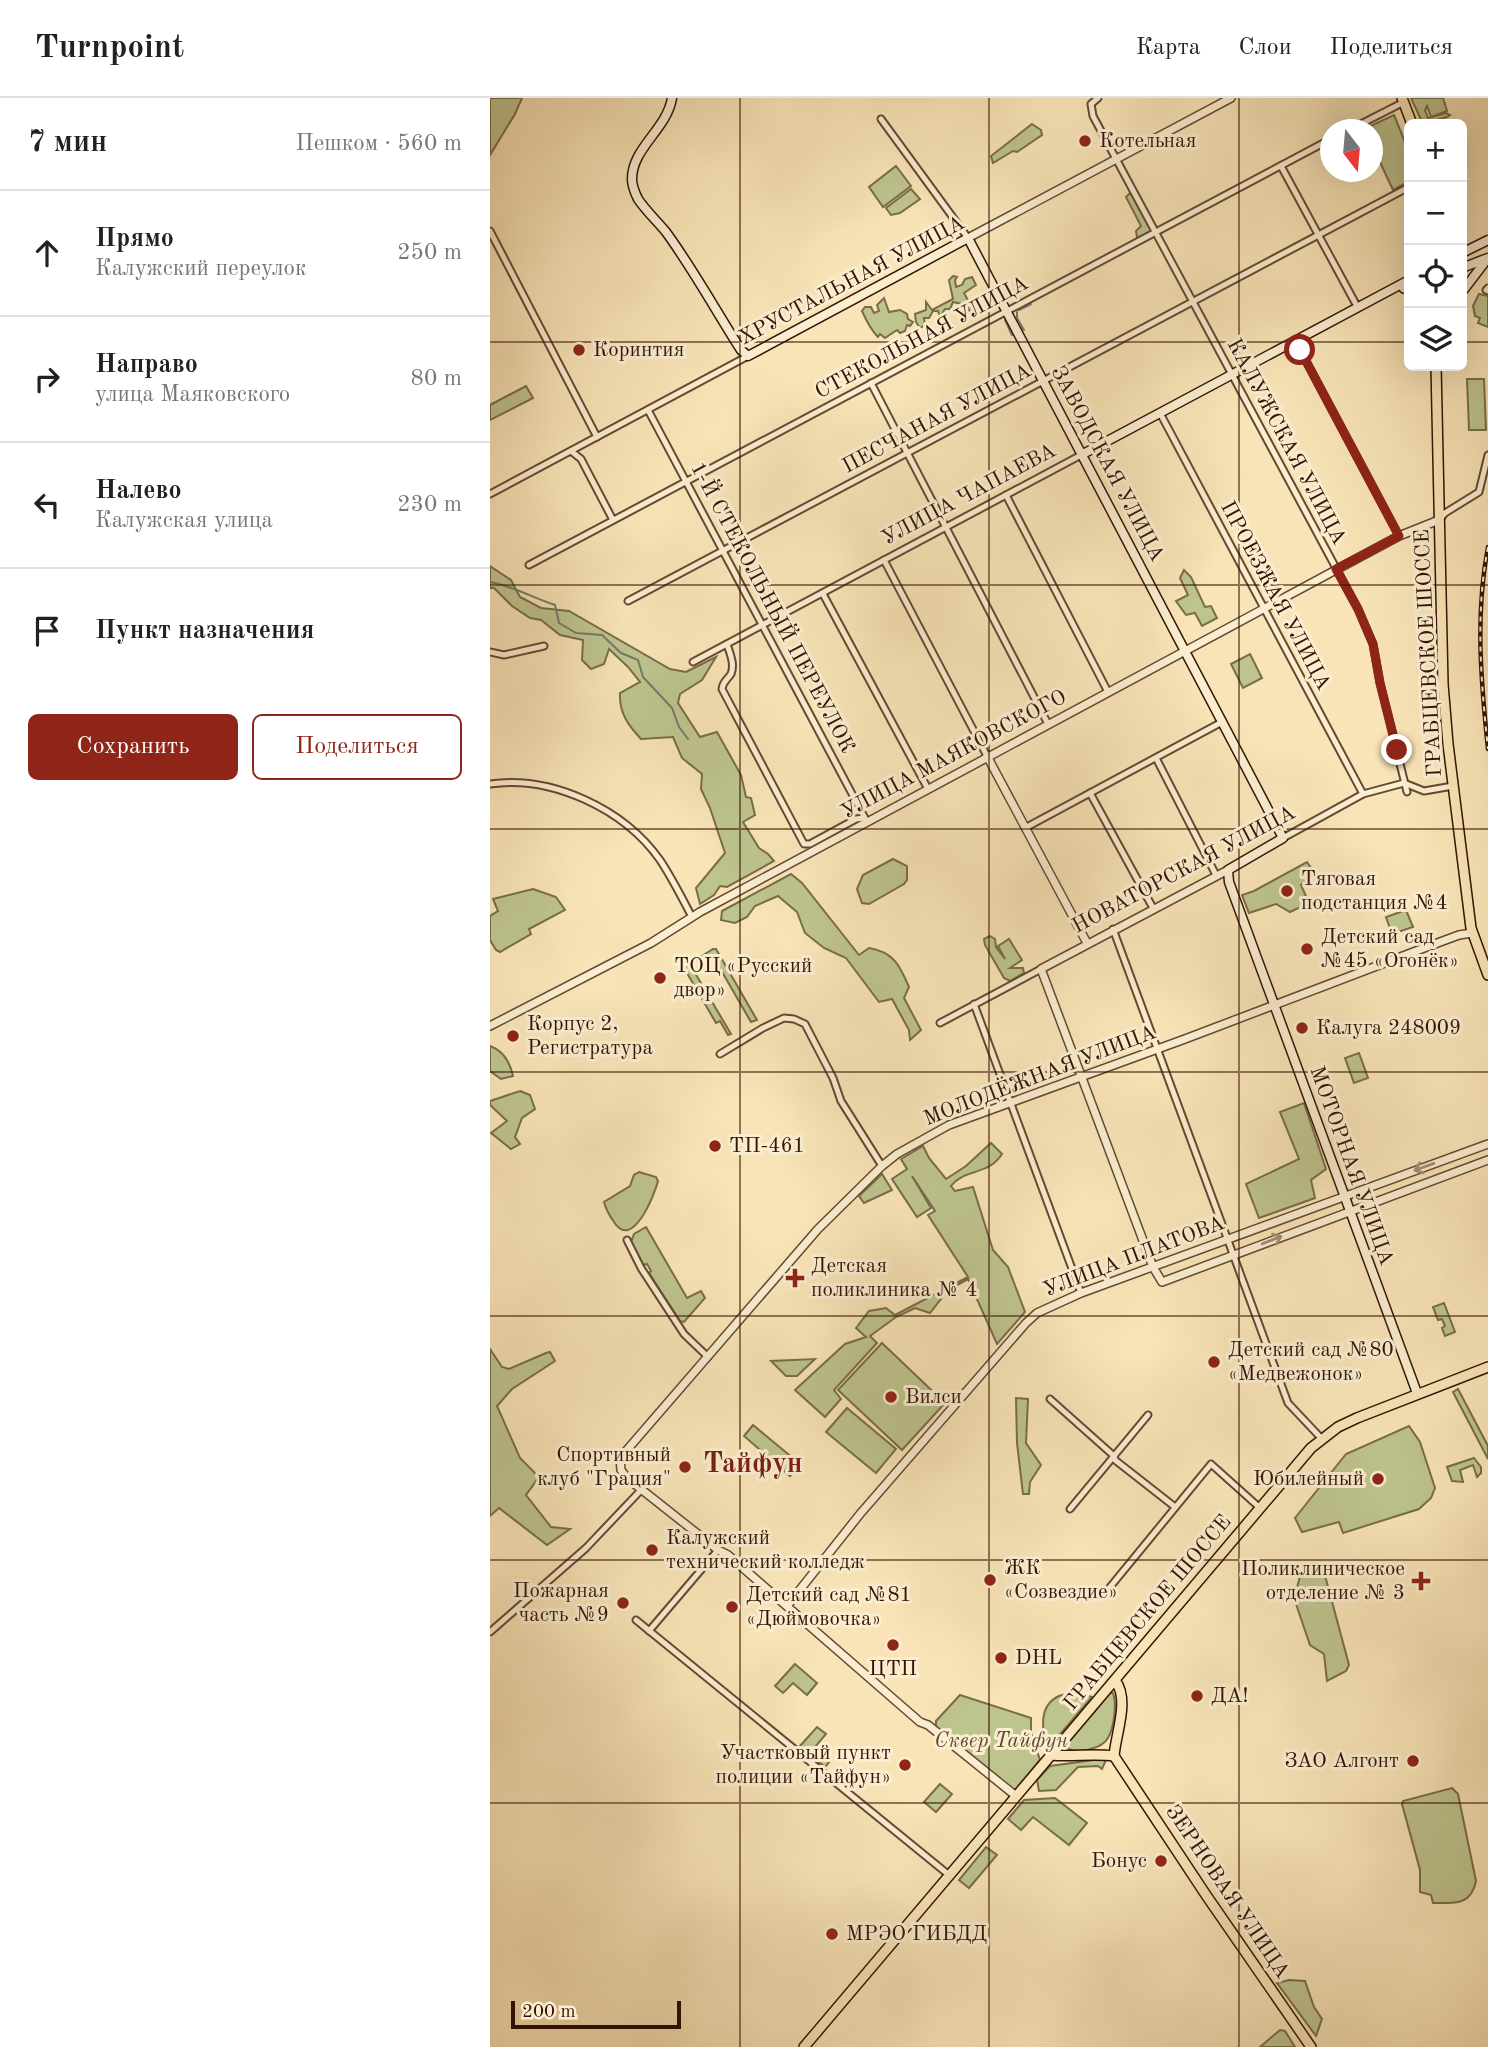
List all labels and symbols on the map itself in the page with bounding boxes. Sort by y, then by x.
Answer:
north arrow [1320,119,1383,182]
place label: Котельная [1099,131,1196,152]
marker: Котельная [1077,133,1093,149]
street label: ХРУСТАЛЬНАЯ УЛИЦА [736,213,968,349]
street label: СТЕКОЛЬНАЯ УЛИЦА [812,273,1032,403]
route start [1284,334,1315,365]
street label: КАЛУЖСКАЯ УЛИЦА [1223,335,1349,549]
place label: Коринтия [593,340,685,361]
marker: Коринтия [571,342,587,358]
street label: ПЕСЧАНАЯ УЛИЦА [839,360,1035,478]
street label: ЗАВОДСКАЯ УЛИЦА [1047,363,1167,565]
street label: УЛИЦА ЧАПАЕВА [879,440,1059,550]
street label: 1-Й СТЕКОЛЬНЫЙ ПЕРЕУЛОК [686,457,862,757]
street label: ПРОЕЗЖАЯ УЛИЦА [1216,498,1334,694]
street label: ГРАБЦЕВСКОЕ ШОССЕ [1412,529,1446,777]
street label: УЛИЦА МАЯКОВСКОГО [838,687,1070,823]
route end [1381,734,1412,765]
street label: НОВАТОРСКАЯ УЛИЦА [1069,802,1299,938]
place label: Тяговая подстанция №4 [1301,869,1448,914]
marker: Тяговая подстанция №4 [1279,883,1295,899]
place label: Детский сад №45 «Огонёк» [1321,927,1459,972]
marker: Детский сад №45 «Огонёк» [1299,941,1315,957]
place label: ТОЦ «Русский двор» [674,956,812,1001]
marker: ТОЦ «Русский двор» [652,970,668,986]
place label: Корпус 2, Регистратура [527,1014,653,1059]
street label: МОЛОДЁЖНАЯ УЛИЦА [920,1018,1159,1130]
place label: Калуга 248009 [1316,1018,1461,1039]
marker: Калуга 248009 [1294,1020,1310,1036]
marker: Корпус 2, Регистратура [505,1028,521,1044]
street label: МОТОРНАЯ УЛИЦА [1305,1064,1397,1268]
place label: ТП-461 [729,1136,805,1157]
marker: ТП-461 [707,1138,723,1154]
one-way arrow [1413,1162,1435,1175]
street label: УЛИЦА ПЛАТОВА [1041,1213,1227,1301]
one-way arrow [1261,1233,1283,1246]
place label: Детская поликлиника № 4 [811,1256,977,1301]
marker: Детская поликлиника № 4 [785,1268,805,1288]
place label: Детский сад №80 «Медвежонок» [1228,1340,1394,1385]
marker: Детский сад №80 «Медвежонок» [1206,1354,1222,1370]
place label: Вилси [905,1387,962,1408]
marker: Вилси [883,1389,899,1405]
place label: Спортивный клуб "Грация" [537,1445,671,1490]
district label: Тайфун [703,1451,803,1479]
marker: Спортивный клуб "Грация" [677,1459,693,1475]
place label: Юбилейный [1253,1469,1364,1490]
marker: Юбилейный [1370,1471,1386,1487]
street label: ГРАБЦЕВСКОЕ ШОССЕ [1060,1511,1236,1715]
place label: Калужский технический колледж [666,1528,865,1573]
marker: Калужский технический колледж [644,1542,660,1558]
place label: ЖК «Созвездие» [1004,1558,1118,1603]
place label: Поликлиническое отделение № 3 [1241,1559,1405,1604]
marker: Поликлиническое отделение № 3 [1411,1571,1431,1591]
marker: ЖК «Созвездие» [982,1572,998,1588]
place label: Пожарная часть №9 [513,1581,609,1626]
place label: Детский сад №81 «Дюймовочка» [746,1585,912,1630]
marker: Пожарная часть №9 [615,1595,631,1611]
marker: Детский сад №81 «Дюймовочка» [724,1599,740,1615]
marker: ЦТП [885,1637,901,1653]
place label: DHL [1015,1648,1062,1669]
marker: DHL [993,1650,1009,1666]
place label: ЦТП [869,1659,917,1680]
place label: ДА! [1211,1686,1248,1707]
marker: ДА! [1189,1688,1205,1704]
park label: Сквер Тайфун [934,1731,1068,1752]
place label: Участковый пункт полиции «Тайфун» [715,1743,891,1788]
place label: ЗАО Алгонт [1285,1751,1399,1772]
marker: ЗАО Алгонт [1405,1753,1421,1769]
marker: Участковый пункт полиции «Тайфун» [897,1757,913,1773]
street label: ЗЕРНОВАЯ УЛИЦА [1161,1801,1293,1983]
place label: Бонус [1091,1851,1147,1872]
marker: Бонус [1153,1853,1169,1869]
place label: МРЭО ГИБДД [846,1924,987,1945]
marker: МРЭО ГИБДД [824,1926,840,1942]
scale bar [511,1998,681,2030]

